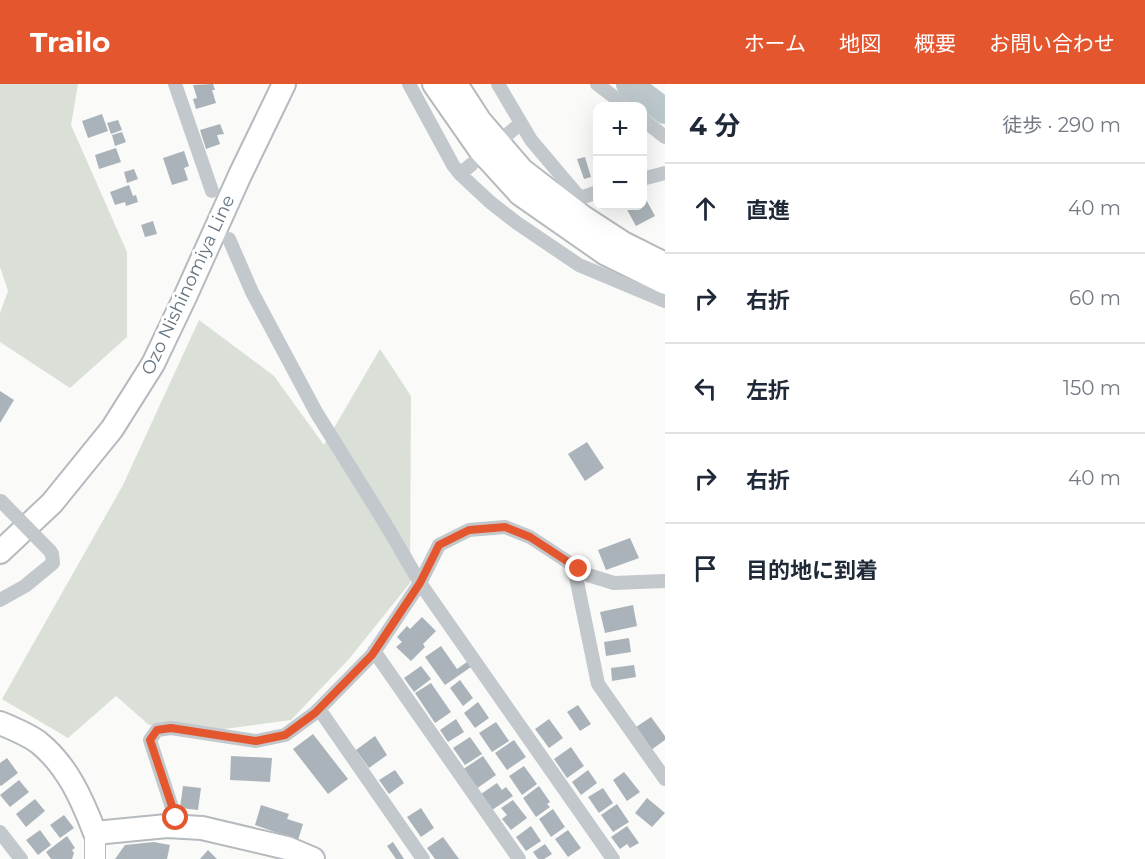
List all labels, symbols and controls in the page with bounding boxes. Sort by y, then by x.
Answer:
text: Trailo [30,25,110,59]
text: ホーム [744,31,806,56]
text: 地図 [839,31,881,56]
text: 概要 [914,31,956,56]
text: お問い合わせ [989,31,1115,56]
map controls [593,102,647,210]
button: + [593,102,647,156]
text: 4 分 [689,110,740,142]
text: 徒歩 · 290 m [1002,113,1121,137]
button: − [593,156,647,210]
street label: Ozo Nishinomiya Line [137,191,239,378]
icon: ahead [689,192,722,225]
text: 40 m [1068,196,1121,220]
text: 直進 [746,197,790,224]
icon: right [689,282,722,315]
text: 60 m [1069,286,1121,310]
text: 右折 [746,287,790,314]
icon: left [689,372,722,405]
text: 150 m [1063,376,1121,400]
text: 左折 [746,377,790,404]
icon: right [689,462,722,495]
text: 40 m [1068,466,1121,490]
text: 右折 [746,467,790,494]
icon: arrive [689,552,722,585]
route end [565,555,591,581]
text: 目的地に到着 [746,557,878,584]
route start [162,804,188,830]

